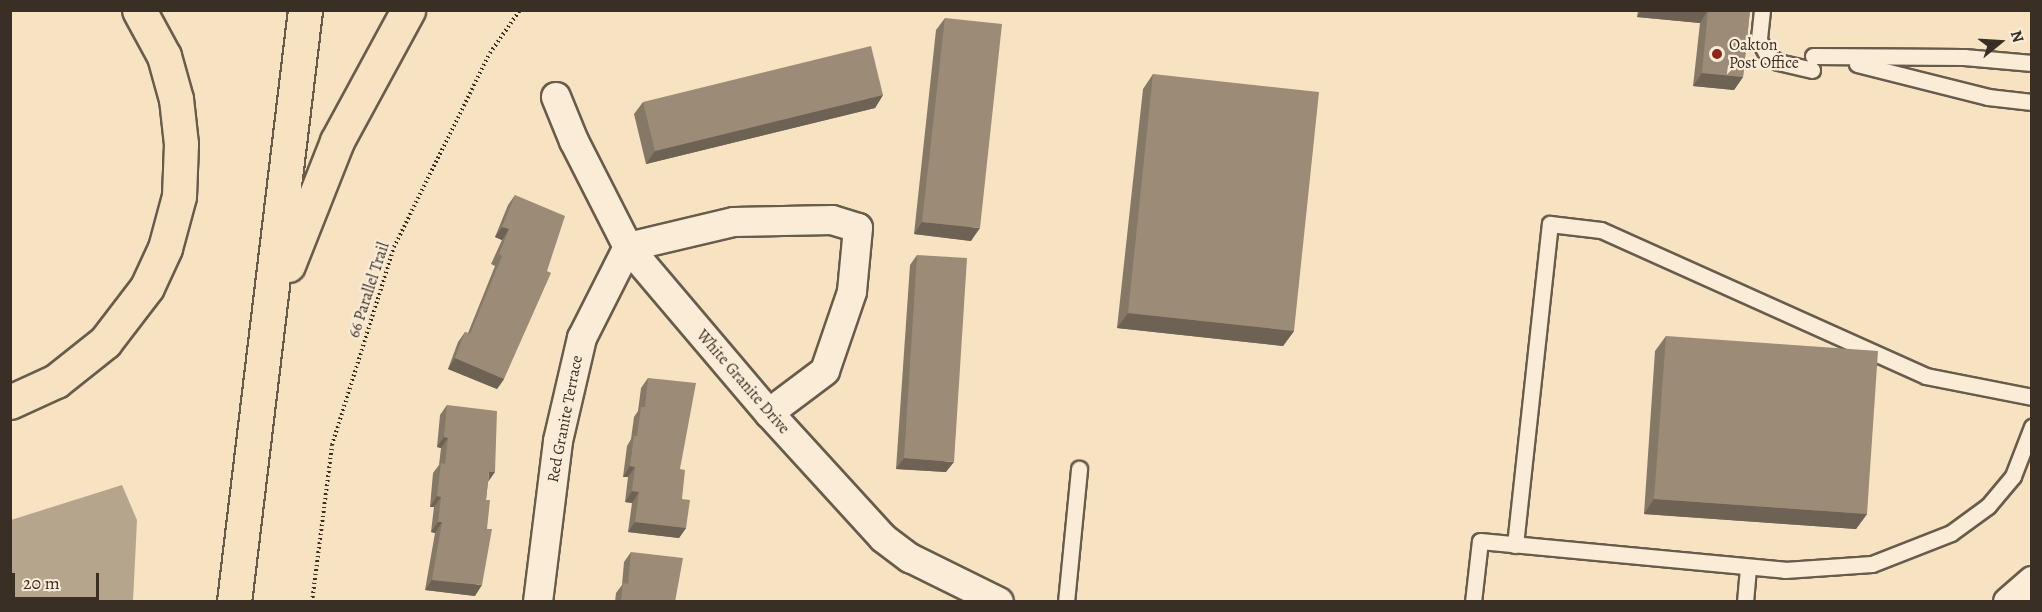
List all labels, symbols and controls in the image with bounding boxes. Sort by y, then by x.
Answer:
north arrow [1970,12,2030,72]
text: N [2005,27,2029,45]
place label: Oakton Post Office [1729,35,1799,73]
marker: Oakton Post Office [1710,47,1724,61]
street label: 66 Parallel Trail [345,240,393,340]
street label: White Granite Drive [692,326,794,438]
street label: Red Granite Terrace [543,354,587,484]
scale bar [15,561,102,599]
text: 20 m [23,571,60,595]

